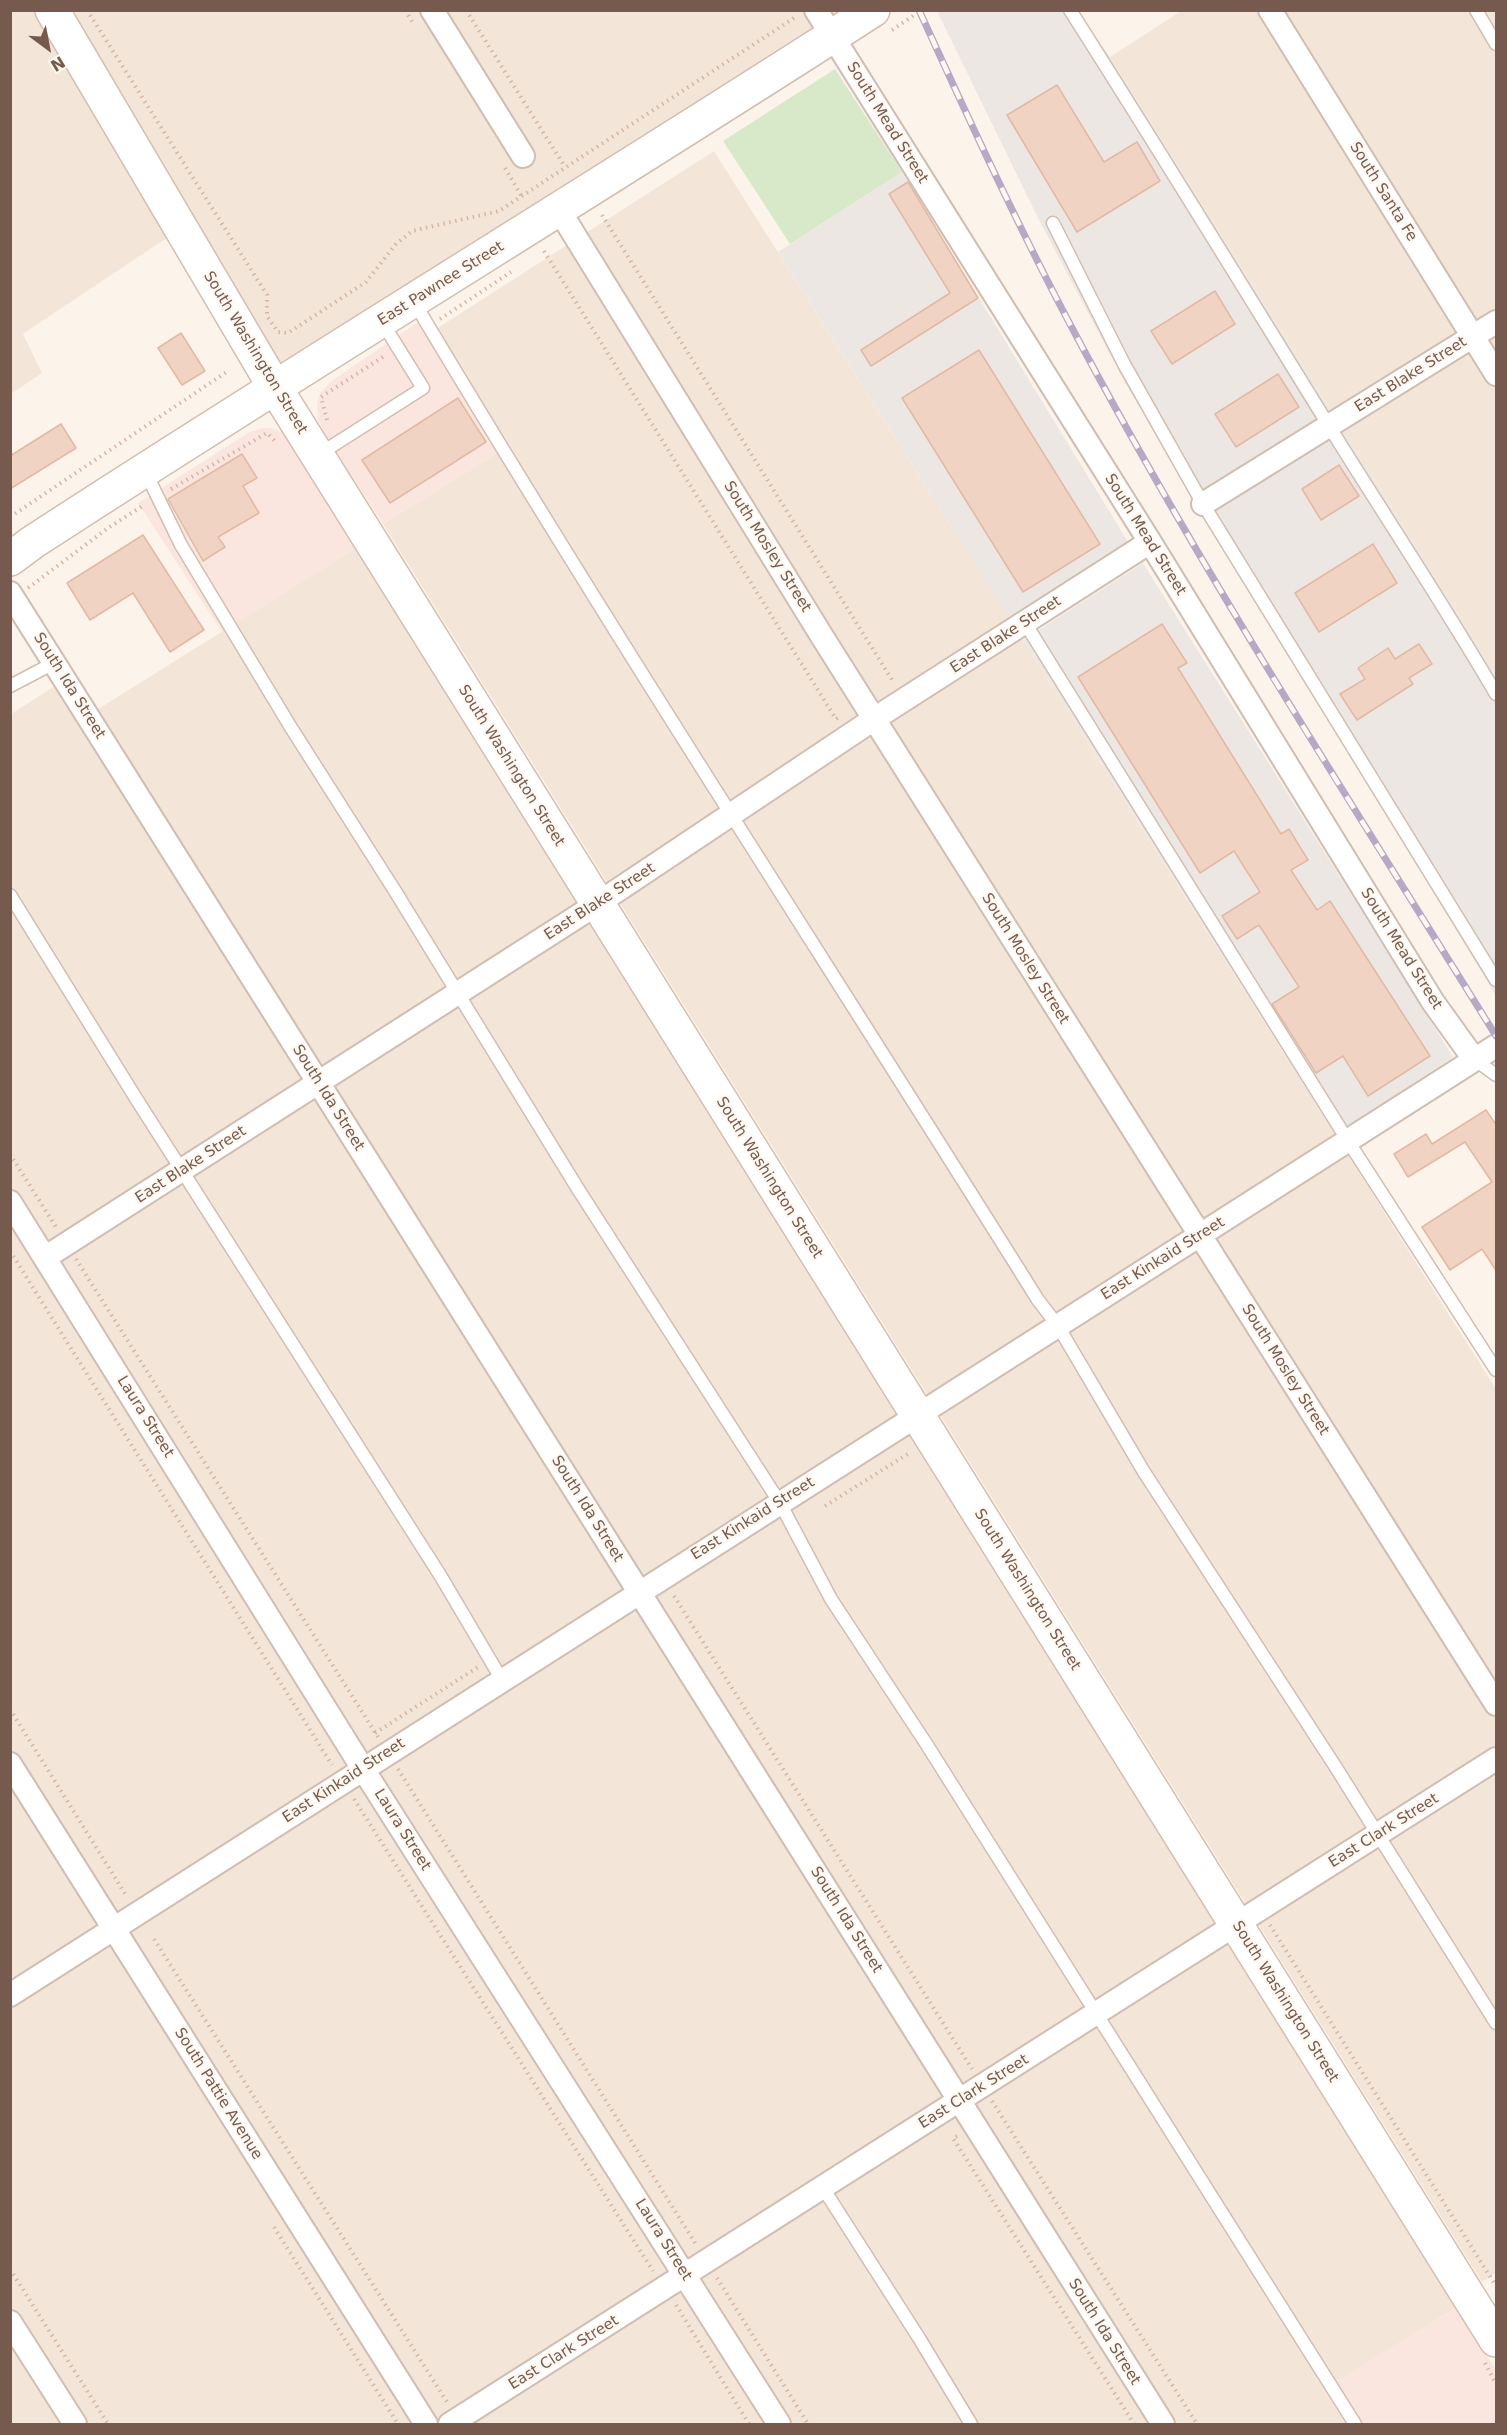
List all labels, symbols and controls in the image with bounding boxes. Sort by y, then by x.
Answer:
north arrow [18,18,78,78]
text: N [47,52,69,75]
street label: South Mead Street [842,59,932,187]
street label: South Santa Fe [1345,139,1421,245]
street label: East Pawnee Street [375,238,507,330]
street label: South Washington Street [199,268,311,438]
street label: East Blake Street [1352,333,1470,417]
street label: South Mead Street [1100,471,1190,599]
street label: South Mosley Street [719,478,815,616]
street label: East Blake Street [947,592,1065,678]
street label: South Ida Street [29,630,109,742]
street label: South Washington Street [454,682,568,850]
street label: East Blake Street [541,859,659,945]
street label: South Mead Street [1356,885,1446,1013]
street label: South Mosley Street [977,890,1073,1028]
street label: South Ida Street [288,1042,368,1154]
street label: South Washington Street [712,1094,826,1262]
street label: East Blake Street [132,1122,250,1208]
street label: East Kinkaid Street [1098,1214,1228,1304]
street label: South Mosley Street [1237,1301,1333,1439]
street label: Laura Street [113,1373,177,1461]
street label: South Ida Street [547,1453,627,1565]
street label: East Kinkaid Street [688,1474,818,1564]
street label: South Washington Street [970,1506,1084,1674]
street label: East Kinkaid Street [279,1735,409,1827]
street label: Laura Street [370,1786,434,1874]
street label: East Clark Street [1326,1790,1442,1872]
street label: South Ida Street [806,1864,886,1976]
street label: South Washington Street [1228,1918,1342,2086]
street label: South Pattie Avenue [170,2025,266,2163]
street label: East Clark Street [916,2051,1032,2133]
street label: Laura Street [631,2196,695,2284]
street label: South Ida Street [1064,2276,1144,2388]
street label: East Clark Street [506,2312,622,2394]

